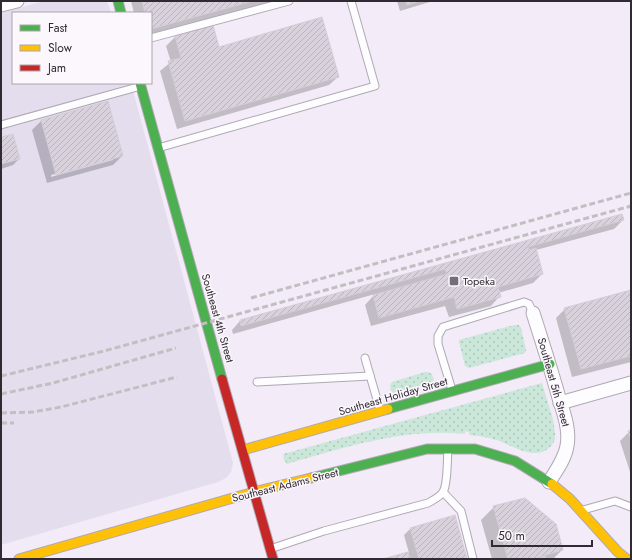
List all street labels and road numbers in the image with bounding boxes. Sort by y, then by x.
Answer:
street label: Southeast 4th Street [198,272,238,365]
street label: Southeast 5th Street [534,336,574,429]
street label: Southeast Holiday Street [337,373,450,419]
street label: Southeast Adams Street [230,464,340,506]

